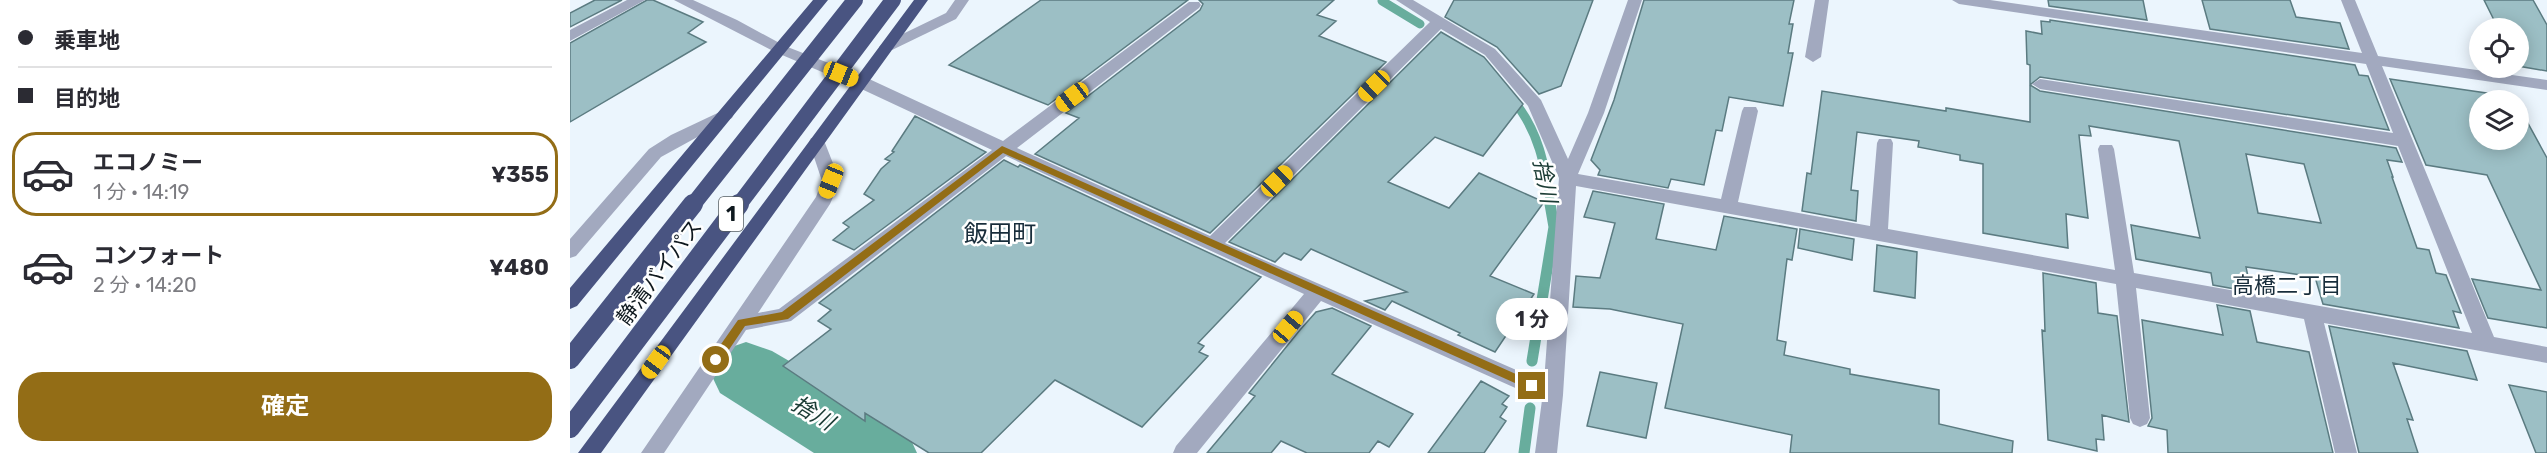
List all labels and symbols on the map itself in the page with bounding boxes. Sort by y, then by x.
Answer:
car [821,59,861,89]
car [1355,67,1393,105]
car [1052,79,1092,115]
water label: 捨川 [1528,157,1563,207]
car [816,161,846,201]
car [1258,162,1296,200]
road number: 1 [719,197,743,231]
street label: 静清バイパス [611,214,707,330]
district label: 飯田町 [964,220,1036,248]
district label: 高橋二丁目 [2232,272,2342,299]
callout: 1 分 [1496,299,1568,341]
car [1270,307,1306,347]
car [638,342,674,382]
route start [702,346,729,373]
route end [1518,372,1545,399]
water label: 捨川 [787,390,841,437]

